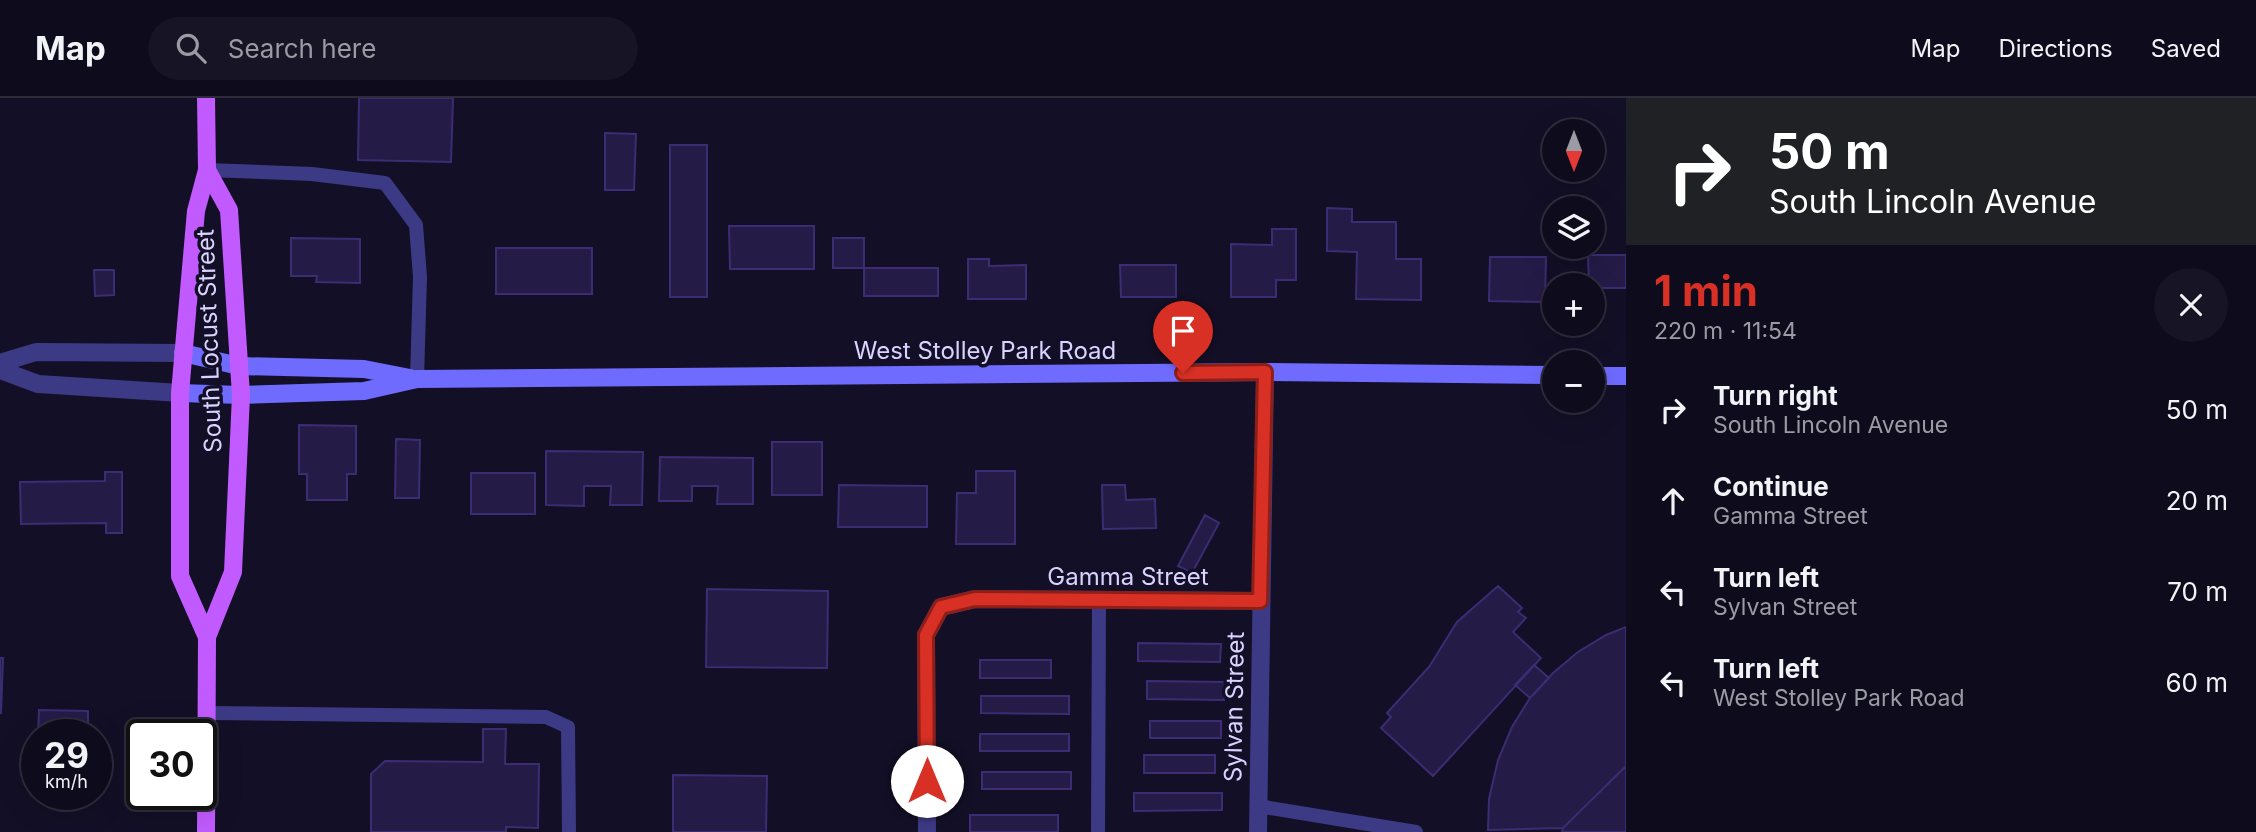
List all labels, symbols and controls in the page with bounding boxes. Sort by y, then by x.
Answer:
search box [148,17,638,80]
text: Map [35,28,106,68]
icon: search [172,29,210,67]
text: Search here [228,33,376,64]
text: Map [1911,34,1960,63]
text: Directions [1998,34,2113,63]
text: Saved [2151,34,2221,63]
north arrow [1542,119,1605,182]
map controls [1542,119,1605,413]
text: 50 m [1769,122,1890,181]
icon: right [1654,126,1745,217]
text: South Lincoln Avenue [1769,182,2096,221]
button: layers [1542,196,1605,259]
street label: South Locust Street [191,229,227,453]
text: 1 min [1654,265,1758,316]
button: close [2154,268,2228,342]
button: + [1542,273,1605,336]
pin [1153,301,1213,373]
icon: arrive [1164,312,1202,350]
text: 220 m · 11:54 [1654,317,1797,345]
street label: West Stolley Park Road [854,336,1116,365]
button: − [1542,350,1605,413]
text: Turn right [1713,380,1838,411]
icon: right [1654,391,1692,429]
text: 50 m [2166,394,2228,425]
text: South Lincoln Avenue [1713,411,1948,439]
text: Continue [1713,471,1829,502]
icon: ahead [1654,482,1692,520]
text: 20 m [2166,485,2228,516]
text: Gamma Street [1713,502,1868,530]
street label: Gamma Street [1047,562,1209,591]
text: Turn left [1713,562,1819,593]
icon: left [1654,573,1692,611]
text: 70 m [2167,576,2228,607]
text: Sylvan Street [1713,593,1857,621]
street label: Sylvan Street [1218,631,1250,782]
text: Turn left [1713,653,1819,684]
icon: left [1654,664,1692,702]
text: 60 m [2165,667,2228,698]
text: West Stolley Park Road [1713,684,1965,712]
speed limit sign: 30 [126,719,217,810]
text: 29 [44,734,89,776]
position arrow [890,744,964,818]
text: km/h [45,771,88,792]

